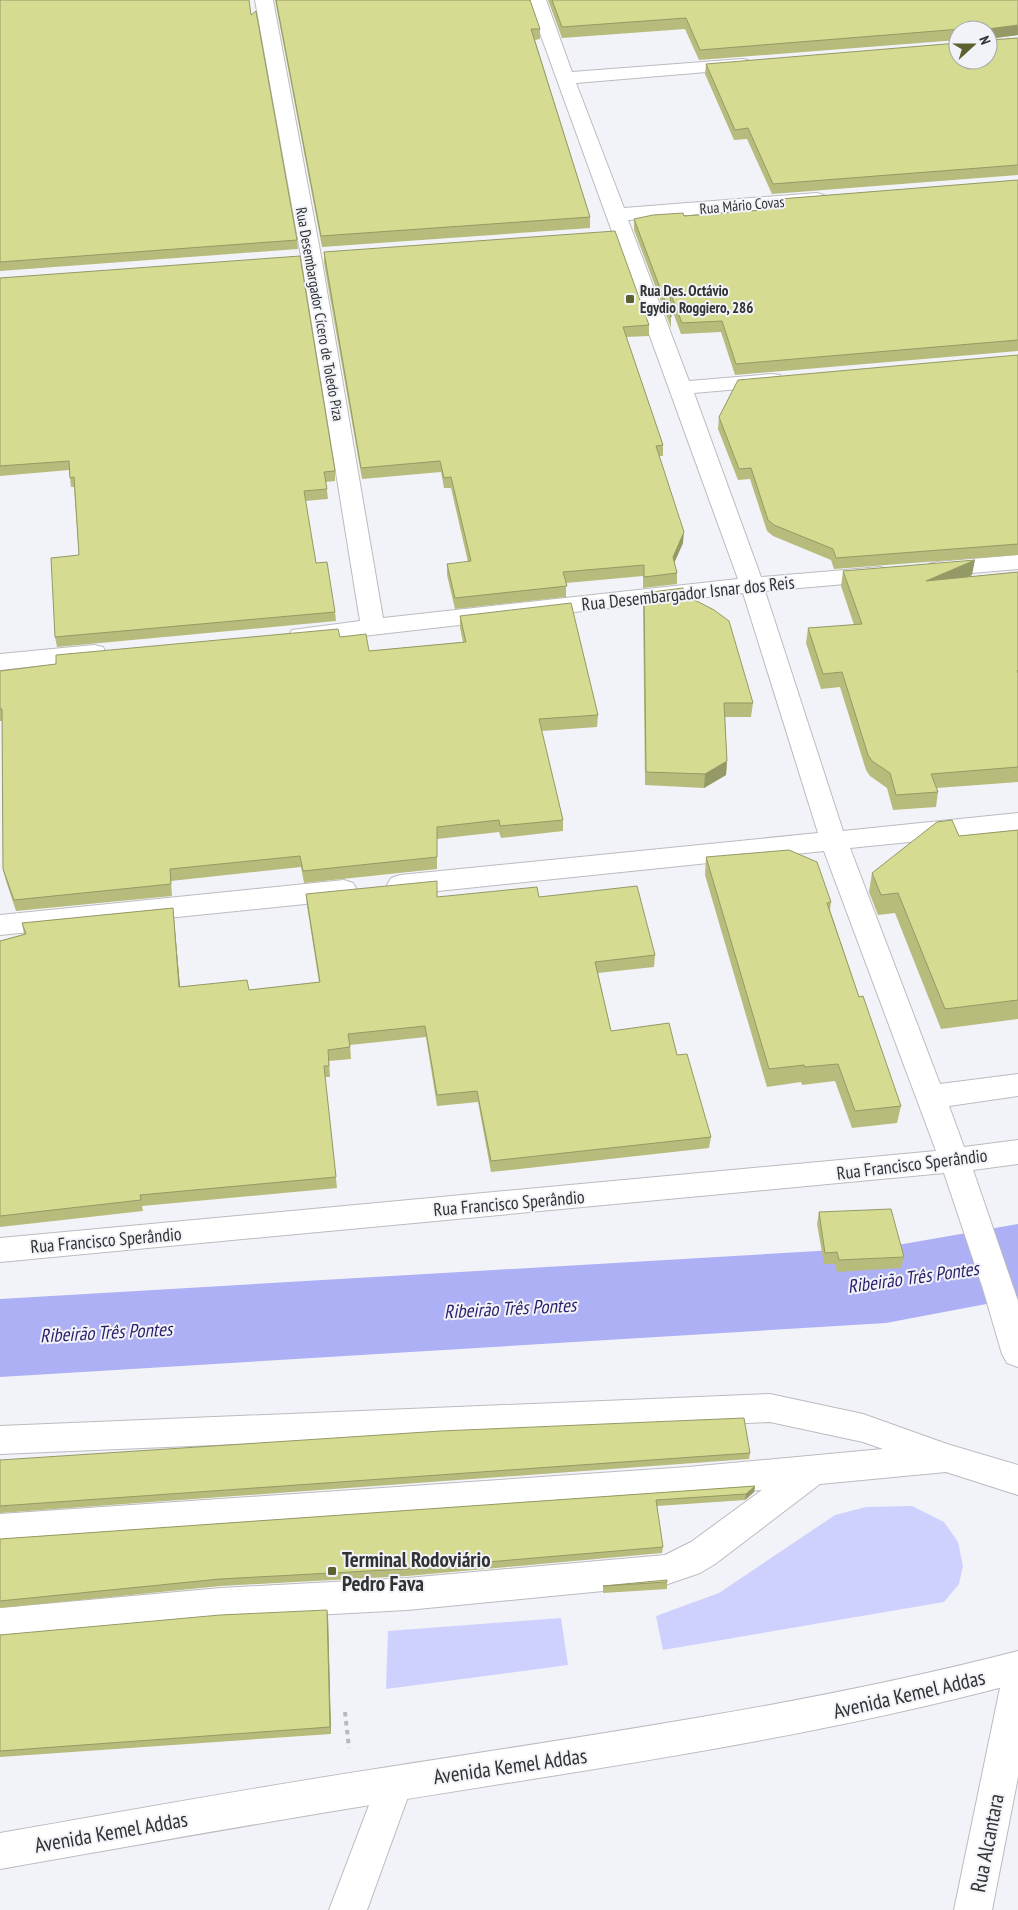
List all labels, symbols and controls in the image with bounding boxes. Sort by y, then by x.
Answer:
north arrow [948,20,998,70]
text: N [975,34,995,47]
street label: Rua Mário Covas [699,192,785,218]
street label: Rua Desembargador Cícero de Toledo Piza [292,206,348,422]
place label: Rua Des. Octávio Egydio Roggiero, 286 [640,281,753,317]
marker: Rua Des. Octávio Egydio Roggiero, 286 [624,293,636,305]
street label: Rua Desembargador Isnar dos Reis [580,570,796,616]
street label: Rua Francisco Sperândio [835,1143,989,1185]
street label: Rua Francisco Sperândio [433,1185,586,1221]
street label: Rua Francisco Sperândio [30,1222,183,1258]
water label: Ribeirão Três Pontes [846,1256,982,1298]
water label: Ribeirão Três Pontes [443,1292,578,1323]
water label: Ribeirão Três Pontes [39,1316,174,1347]
place label: Terminal Rodoviário Pedro Fava [342,1546,491,1597]
marker: Terminal Rodoviário Pedro Fava [326,1565,338,1577]
street label: Avenida Kemel Addas [831,1663,987,1725]
street label: Avenida Kemel Addas [431,1742,589,1790]
street label: Rua Alcantara [964,1791,1010,1895]
street label: Avenida Kemel Addas [32,1805,190,1859]

